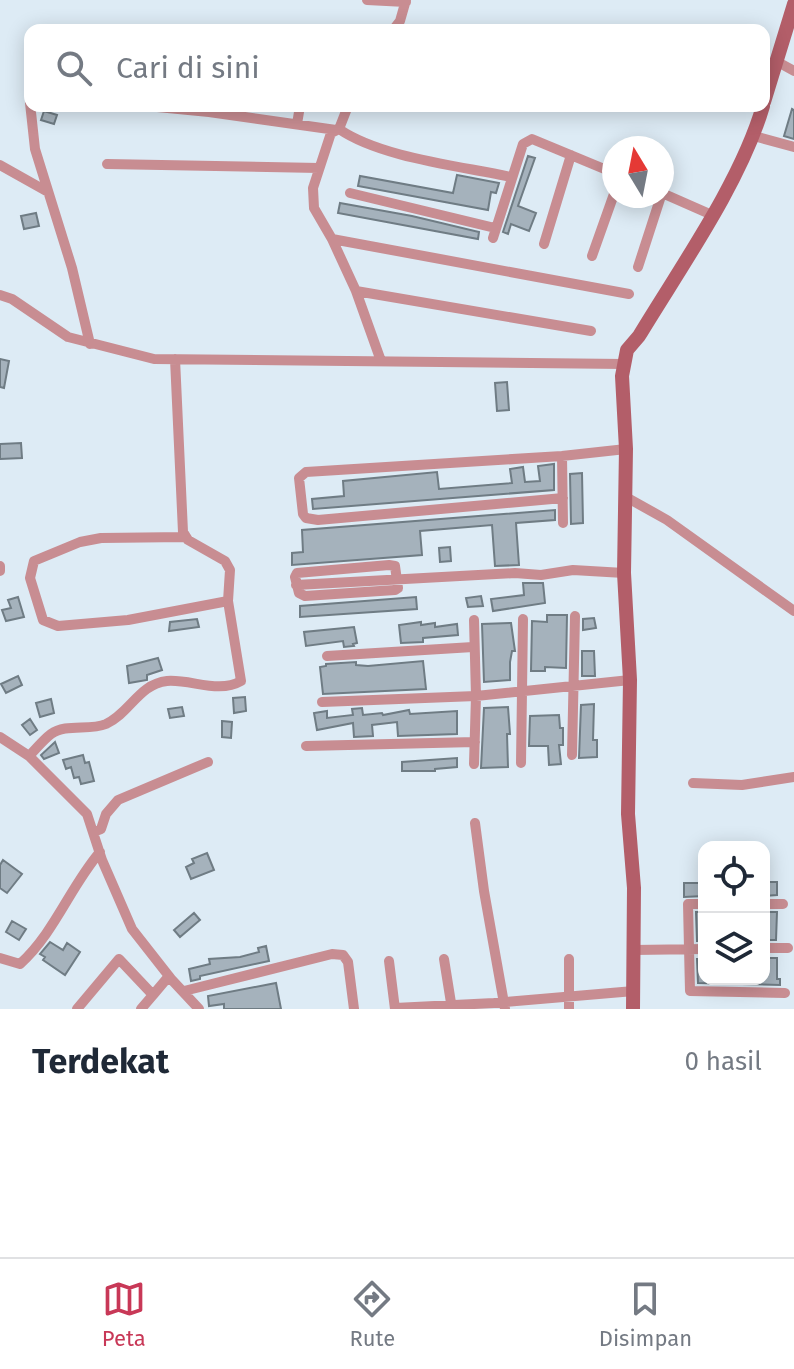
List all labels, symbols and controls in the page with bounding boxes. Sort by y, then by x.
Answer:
search box [24,24,770,112]
icon: search [52,46,96,90]
text: Cari di sini [116,50,260,86]
north arrow [602,136,674,208]
map controls [698,841,770,985]
button: locate [698,841,770,913]
button: layers [698,913,770,985]
text: Terdekat [32,1041,169,1082]
text: 0 hasil [684,1046,762,1077]
tab: Peta [102,1277,146,1352]
tab: Rute [349,1277,395,1352]
tab: Disimpan [599,1277,692,1352]

